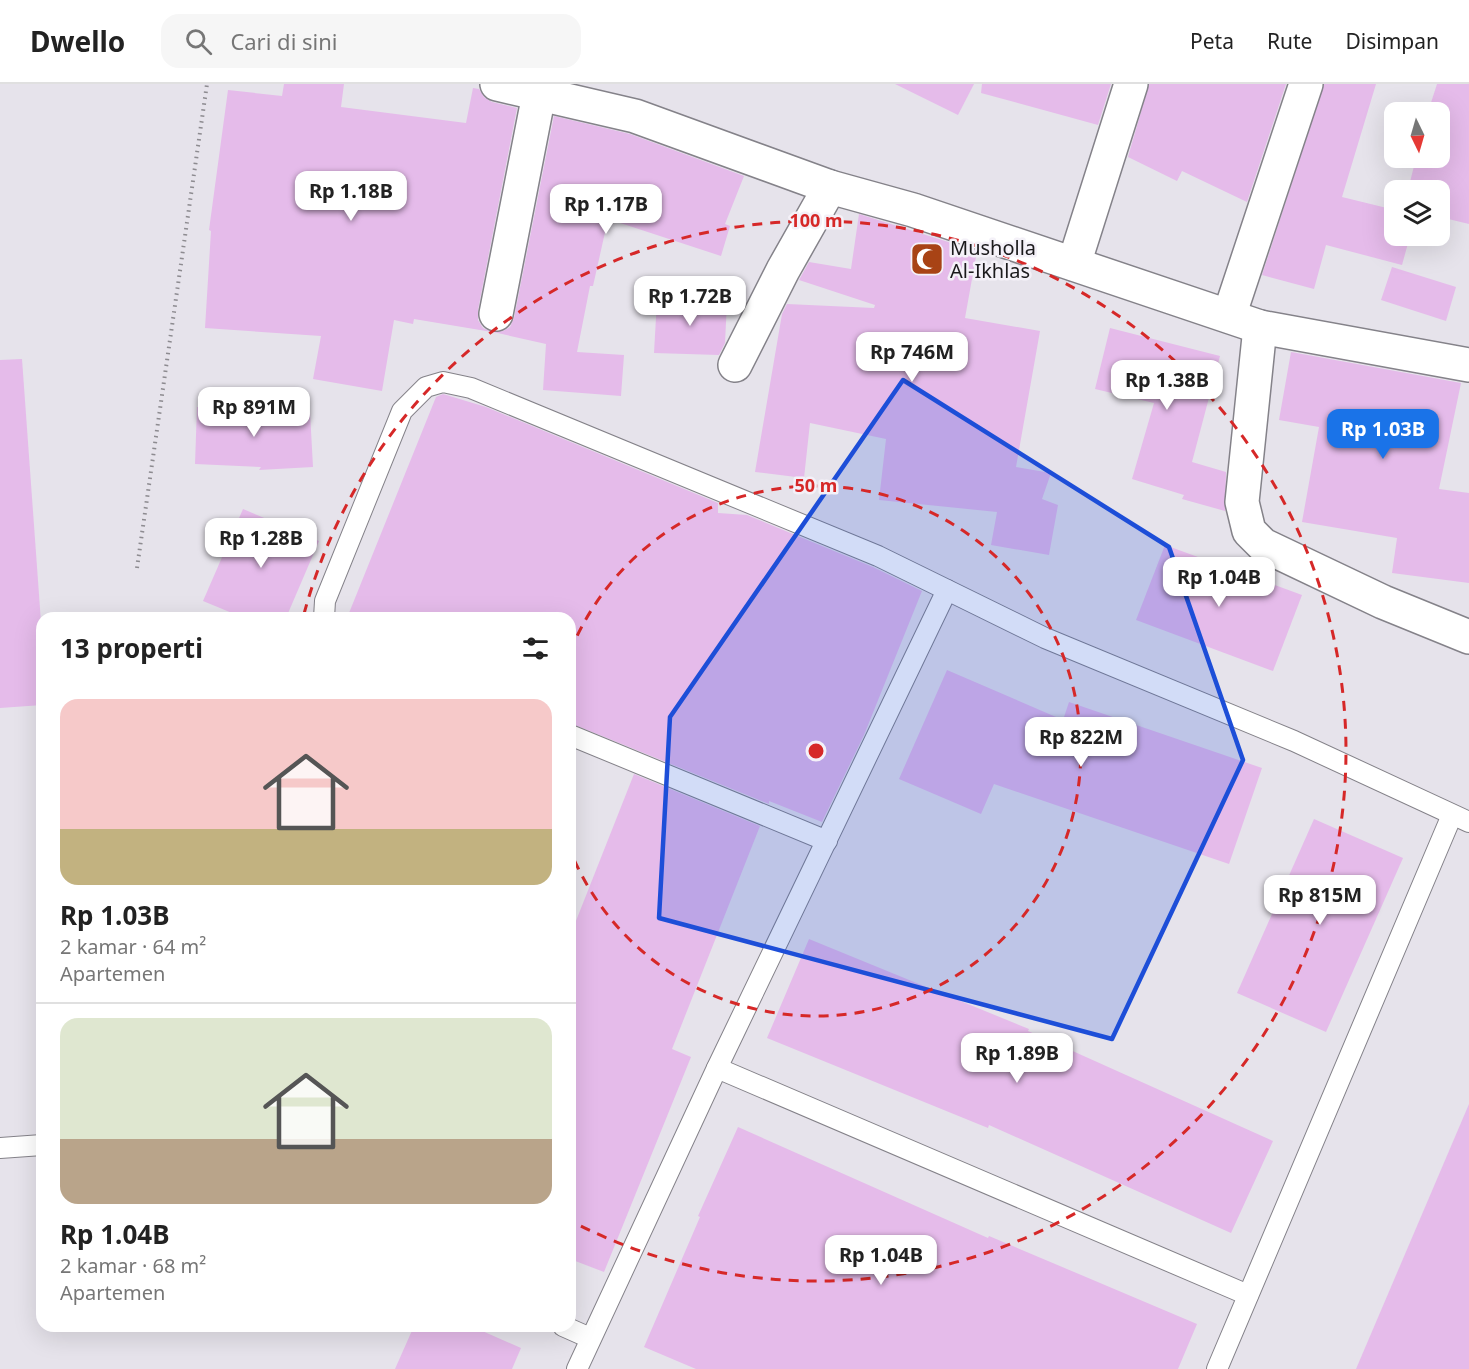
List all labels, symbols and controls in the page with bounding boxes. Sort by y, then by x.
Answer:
search box [161,14,581,68]
text: Dwello [30,22,125,60]
icon: search [182,25,215,58]
text: Cari di sini [230,26,338,56]
text: Peta [1190,27,1234,55]
text: Rute [1267,27,1312,55]
text: Disimpan [1345,27,1439,55]
north arrow [1384,102,1450,168]
map controls [1384,102,1450,246]
pin: Rp 1.18B [289,171,413,222]
text: Rp 1.18B [309,177,393,204]
button: layers [1384,180,1450,246]
pin: Rp 1.17B [544,184,668,235]
text: Rp 1.17B [564,190,648,217]
text: 100 m [789,208,843,232]
place label: Musholla Al-Ikhlas [950,234,1036,284]
mosque icon: Musholla Al-Ikhlas [909,241,945,277]
pin: Rp 1.72B [628,276,752,327]
text: Rp 1.72B [648,282,732,309]
pin: Rp 746M [857,332,967,383]
text: Rp 746M [870,338,954,365]
pin: Rp 1.38B [1105,360,1229,411]
text: Rp 1.38B [1125,366,1209,393]
pin: Rp 891M [199,387,309,438]
text: Rp 891M [212,393,296,420]
pin: Rp 1.03B [1321,409,1445,460]
text: Rp 1.03B [1341,415,1425,442]
text: 50 m [795,473,837,497]
pin: Rp 1.28B [199,518,323,569]
text: Rp 1.28B [219,524,303,551]
pin: Rp 1.04B [1157,557,1281,608]
text: Rp 1.04B [1177,563,1261,590]
text: 13 properti [60,630,203,666]
icon: filters [519,632,552,665]
pin: Rp 822M [1026,717,1136,768]
text: Rp 822M [1039,723,1123,750]
icon: home [252,738,360,846]
centre of rings [806,741,826,761]
pin: Rp 815M [1265,875,1375,926]
text: Rp 815M [1278,881,1362,908]
text: Rp 1.03B [60,897,169,933]
text: 2 kamar · 64 m² [60,933,206,960]
text: Apartemen [60,960,165,987]
pin: Rp 1.89B [955,1033,1079,1084]
text: Rp 1.89B [975,1039,1059,1066]
icon: home [252,1057,360,1165]
text: Rp 1.04B [60,1216,169,1252]
pin: Rp 1.04B [819,1235,943,1286]
text: Rp 1.04B [839,1241,923,1268]
text: 2 kamar · 68 m² [60,1252,206,1279]
text: Apartemen [60,1279,165,1306]

